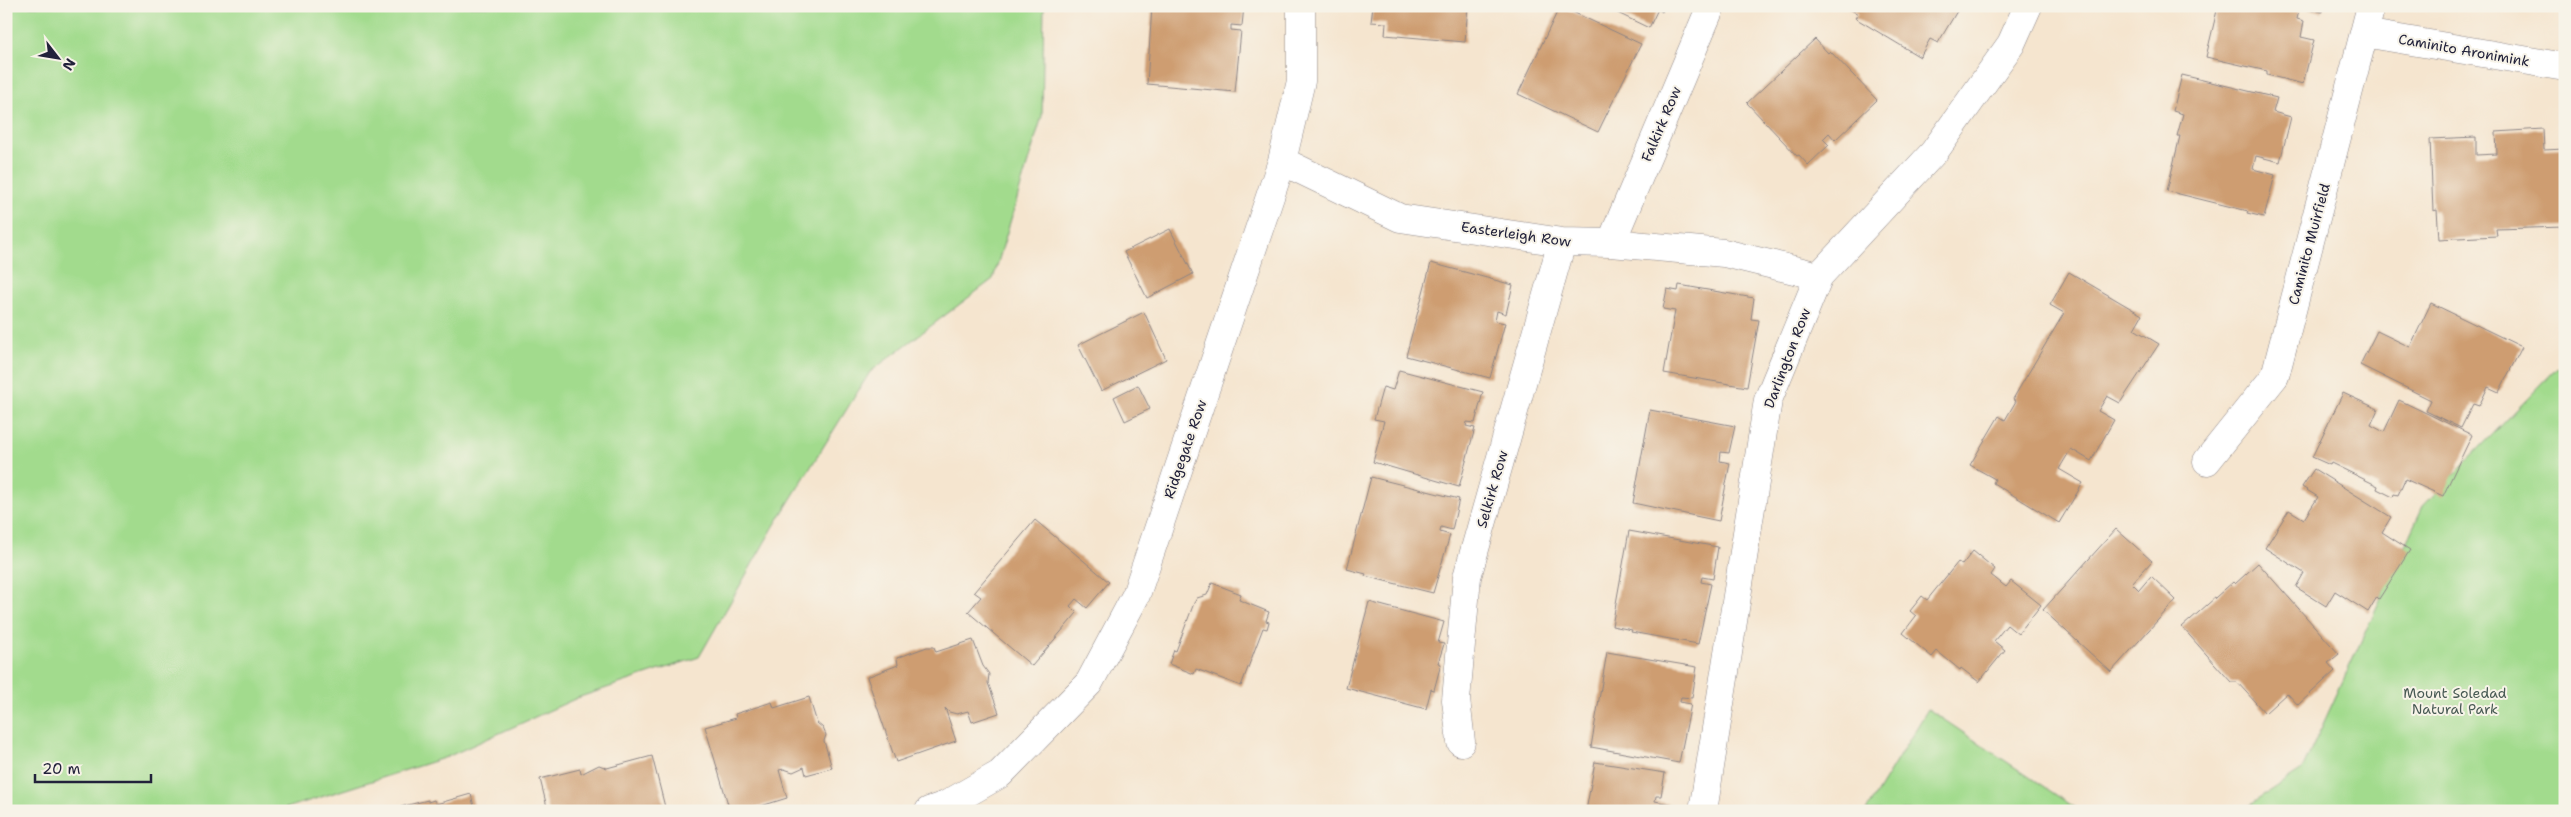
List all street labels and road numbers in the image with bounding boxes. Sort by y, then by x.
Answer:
street label: Caminito Aronimink [2397,30,2531,70]
street label: Falkirk Row [1637,84,1685,164]
street label: Caminito Muirfield [2284,181,2334,307]
street label: Easterleigh Row [1460,217,1572,251]
street label: Darlington Row [1760,305,1814,411]
street label: Ridgegate Row [1160,397,1210,501]
street label: Selkirk Row [1472,448,1512,530]

